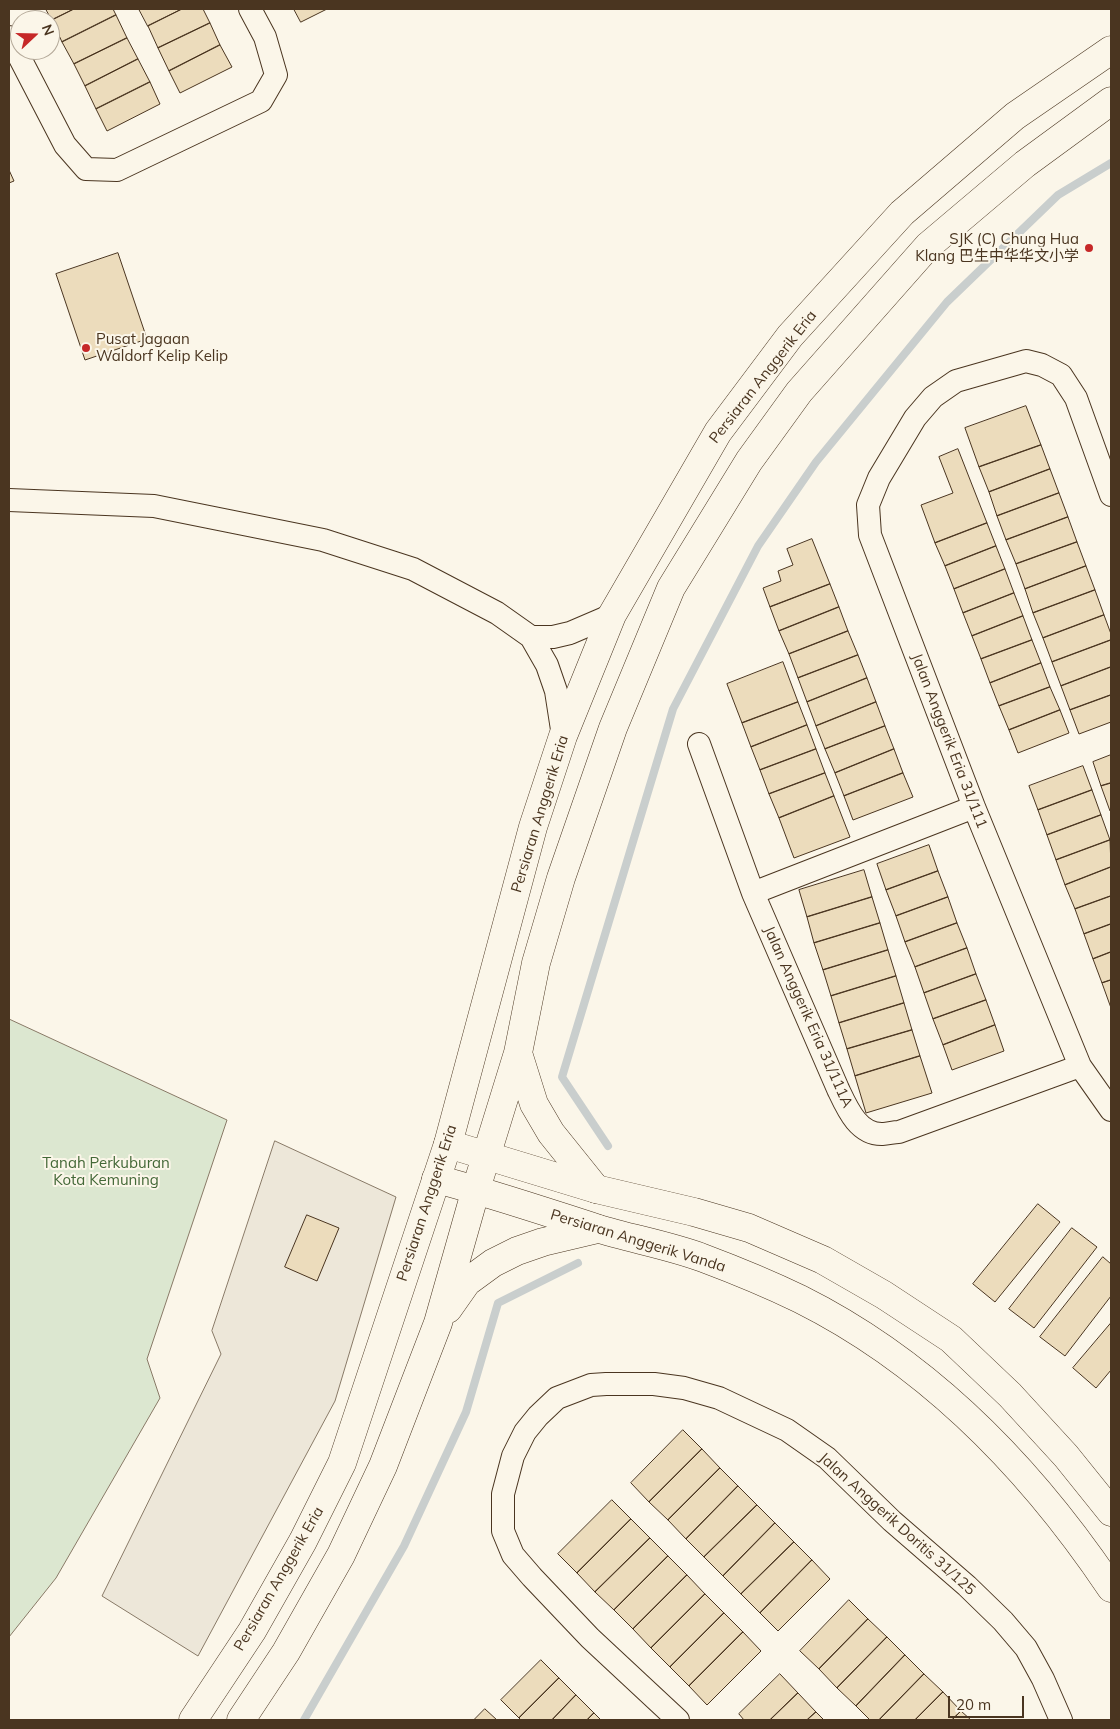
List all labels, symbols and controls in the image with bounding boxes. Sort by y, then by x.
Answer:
north arrow [10,10,60,60]
text: N [38,22,58,38]
place label: SJK (C) Chung Hua Klang 巴生中华华文小学 [915,230,1079,265]
marker: SJK (C) Chung Hua Klang 巴生中华华文小学 [1083,242,1095,254]
street label: Persiaran Anggerik Eria [706,307,820,447]
place label: Pusat Jagaan Waldorf Kelip Kelip [96,330,228,365]
marker: Pusat Jagaan Waldorf Kelip Kelip [80,342,92,354]
street label: Jalan Anggerik Eria 31/111 [907,651,991,831]
street label: Persiaran Anggerik Eria [507,733,573,895]
street label: Jalan Anggerik Eria 31/111A [760,923,856,1111]
street label: Persiaran Anggerik Eria [393,1122,461,1284]
park label: Tanah Perkuburan Kota Kemuning [42,1154,170,1189]
street label: Persiaran Anggerik Vanda [548,1206,728,1276]
street label: Jalan Anggerik Doritis 31/125 [815,1449,979,1599]
street label: Persiaran Anggerik Eria [230,1504,328,1654]
scale bar [950,1686,1026,1718]
text: 20 m [956,1695,991,1714]

